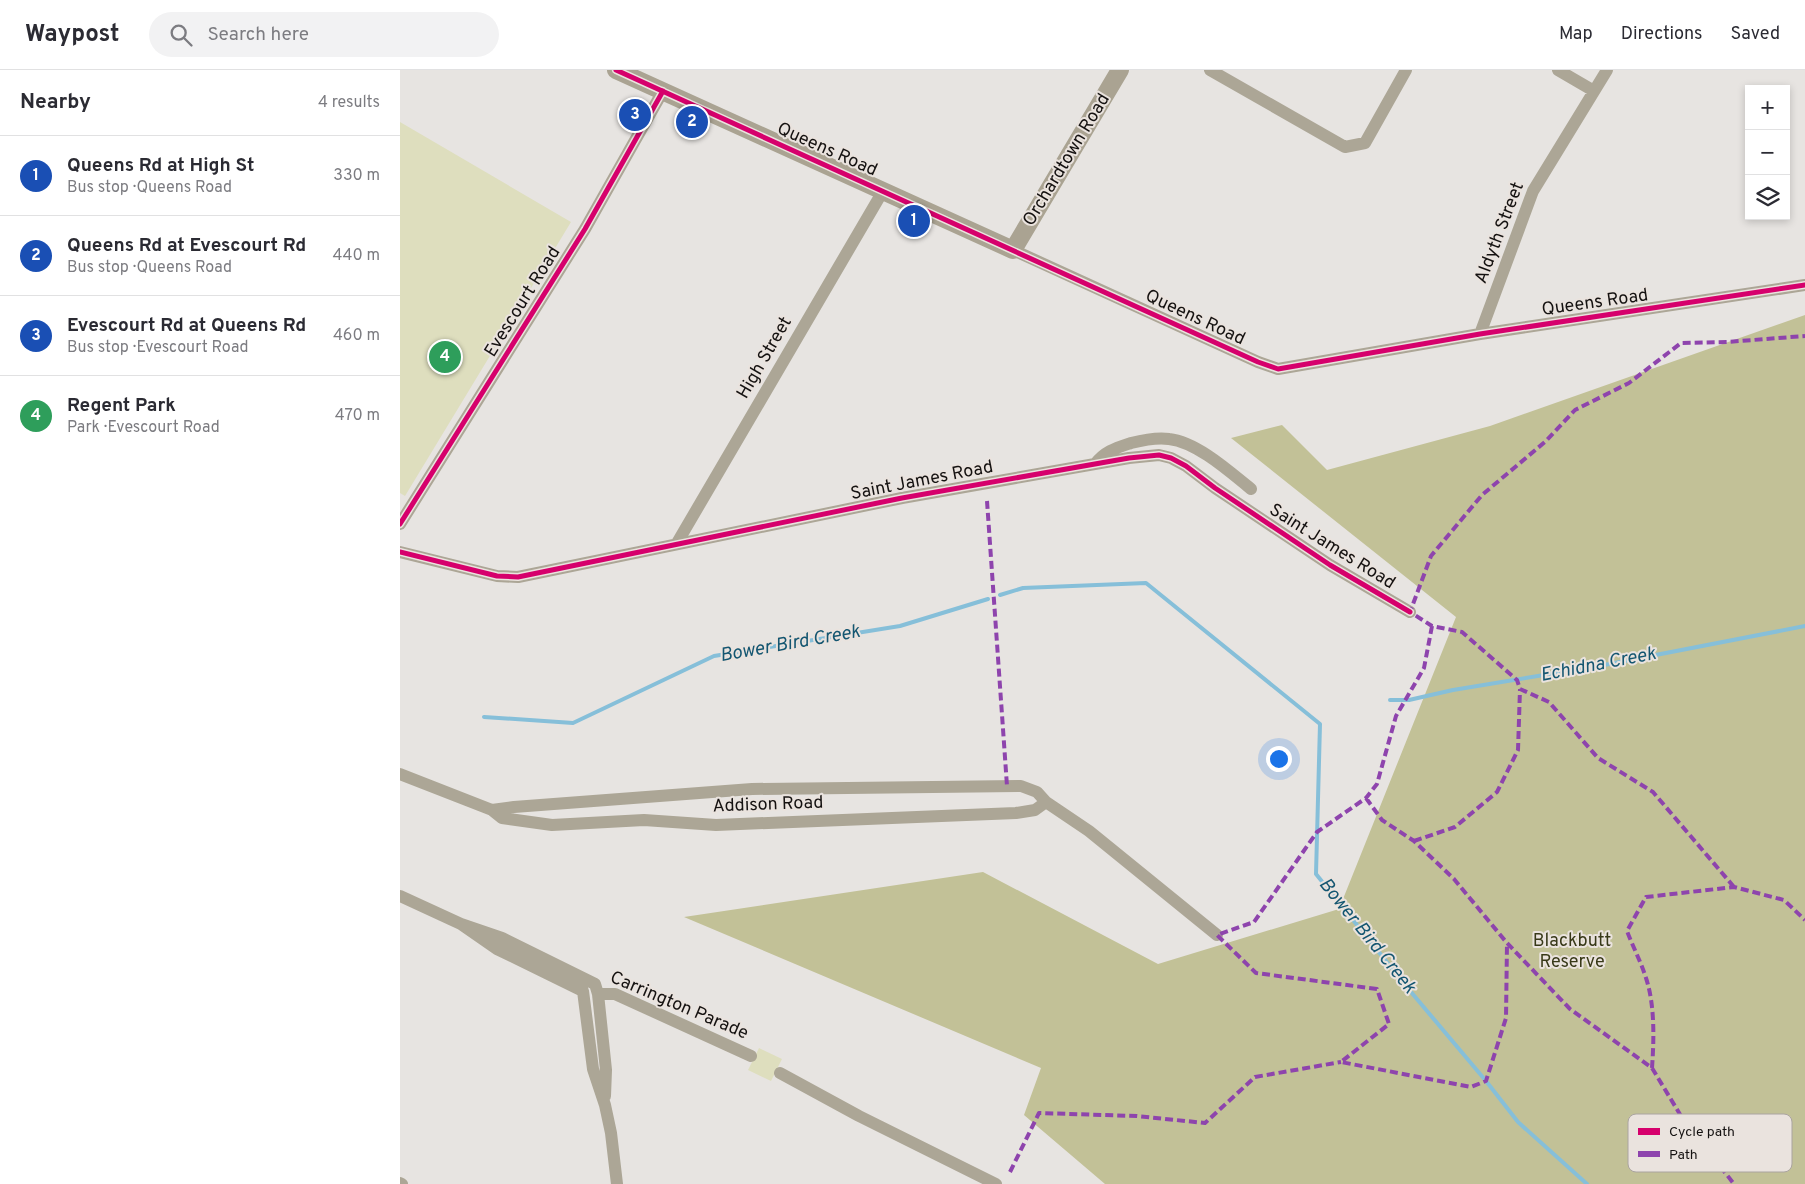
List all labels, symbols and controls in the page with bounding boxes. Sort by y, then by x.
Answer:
search box [149,12,499,57]
text: Waypost [25,20,119,50]
icon: search [167,21,195,49]
text: Search here [207,23,309,47]
text: Map [1559,23,1593,46]
text: Directions [1621,23,1703,46]
text: Saved [1731,23,1780,46]
map controls [1745,85,1790,220]
button: + [1745,85,1790,130]
text: Nearby [20,89,91,116]
street label: Orchardtown Road [1018,89,1116,231]
text: 4 results [318,93,380,113]
pin: 3 [619,96,651,134]
pin: 2 [676,103,708,141]
street label: Queens Road [773,118,881,182]
button: − [1745,130,1790,175]
text: Queens Rd at High St [67,154,254,178]
text: 1 [33,166,39,186]
text: 330 m [333,166,380,186]
button: layers [1745,175,1790,220]
text: Bus stop · Queens Road [67,178,232,198]
street label: Aldyth Street [1470,179,1530,287]
pin: 1 [898,202,930,240]
text: Queens Rd at Evescourt Rd [67,234,306,258]
street label: Evescourt Road [480,242,566,362]
text: 2 [31,246,41,266]
text: 440 m [333,246,380,266]
text: Bus stop · Queens Road [67,258,232,278]
street label: Queens Road [1540,284,1650,322]
street label: Queens Road [1141,285,1249,351]
street label: High Street [732,313,798,403]
text: Evescourt Rd at Queens Rd [67,314,306,338]
text: 3 [31,326,41,346]
text: 460 m [333,326,380,346]
text: Bus stop · Evescourt Road [67,338,249,358]
pin: 4 [429,338,461,376]
text: Regent Park [67,394,176,418]
text: 4 [31,406,41,426]
text: 470 m [335,406,380,426]
text: Park · Evescourt Road [67,418,220,438]
street label: Saint James Road [849,456,995,506]
street label: Saint James Road [1265,499,1399,595]
water label: Bower Bird Creek [718,620,862,668]
water label: Echidna Creek [1538,642,1658,688]
your location [1266,746,1292,772]
street label: Addison Road [712,792,824,818]
water label: Bower Bird Creek [1313,873,1421,999]
park label: Blackbutt Reserve [1533,930,1611,974]
street label: Carrington Parade [606,966,752,1046]
legend [1628,1114,1792,1172]
text: Cycle path [1669,1124,1735,1141]
text: Path [1669,1147,1698,1164]

